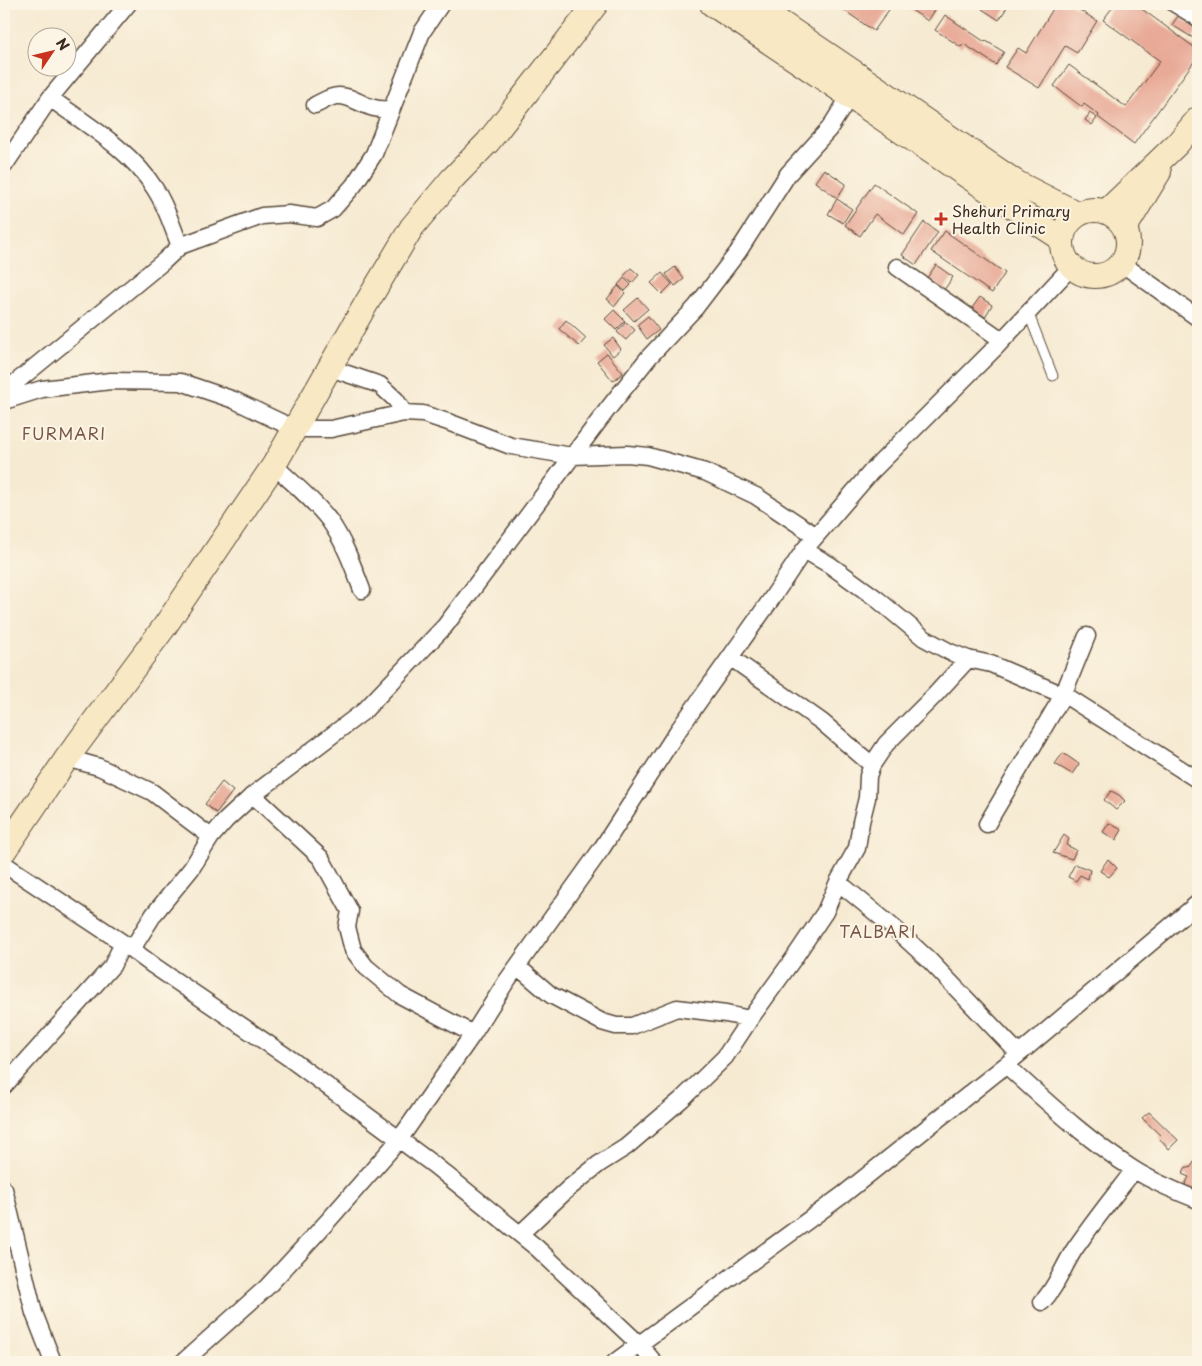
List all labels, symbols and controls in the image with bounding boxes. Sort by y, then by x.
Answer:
north arrow [28,28,78,78]
text: N [51,34,75,55]
place label: Shehuri Primary Health Clinic [952,199,1070,239]
marker: Shehuri Primary Health Clinic [934,212,948,226]
district label: FURMARI [22,421,106,445]
district label: TALBARI [839,919,917,943]

